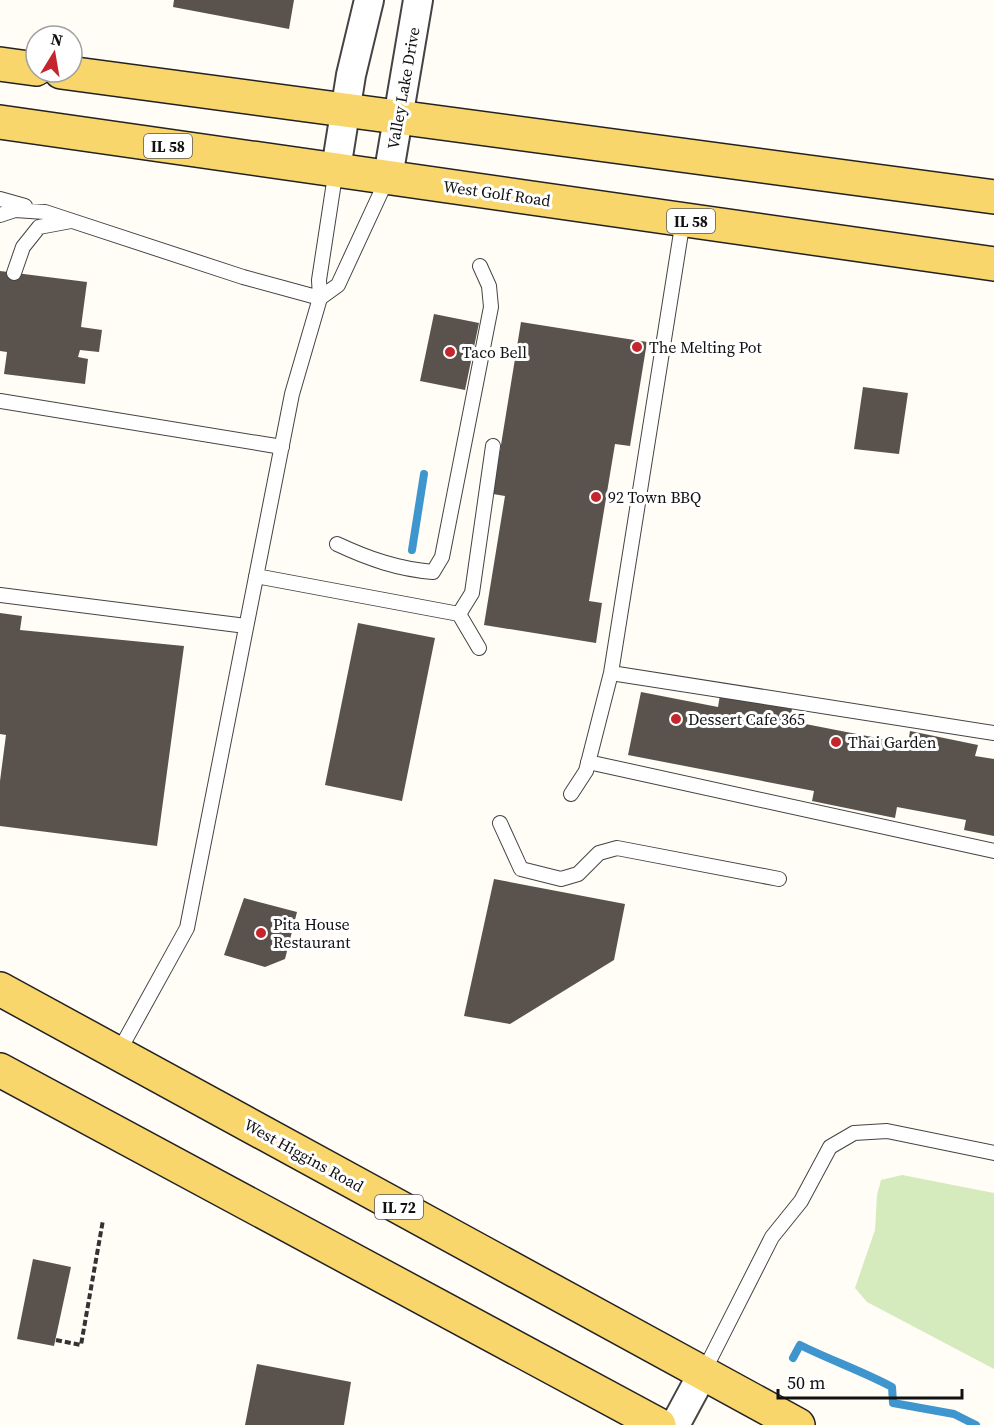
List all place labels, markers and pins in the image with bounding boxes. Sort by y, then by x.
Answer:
place label: The Melting Pot [649,336,762,358]
marker: The Melting Pot [630,340,644,354]
place label: Taco Bell [462,341,527,363]
marker: Taco Bell [443,345,457,359]
place label: 92 Town BBQ [608,486,701,508]
marker: 92 Town BBQ [589,490,603,504]
place label: Dessert Cafe 365 [688,708,805,730]
marker: Dessert Cafe 365 [669,712,683,726]
place label: Thai Garden [848,731,937,753]
marker: Thai Garden [829,735,843,749]
place label: Pita House Restaurant [273,913,351,953]
marker: Pita House Restaurant [254,926,268,940]

